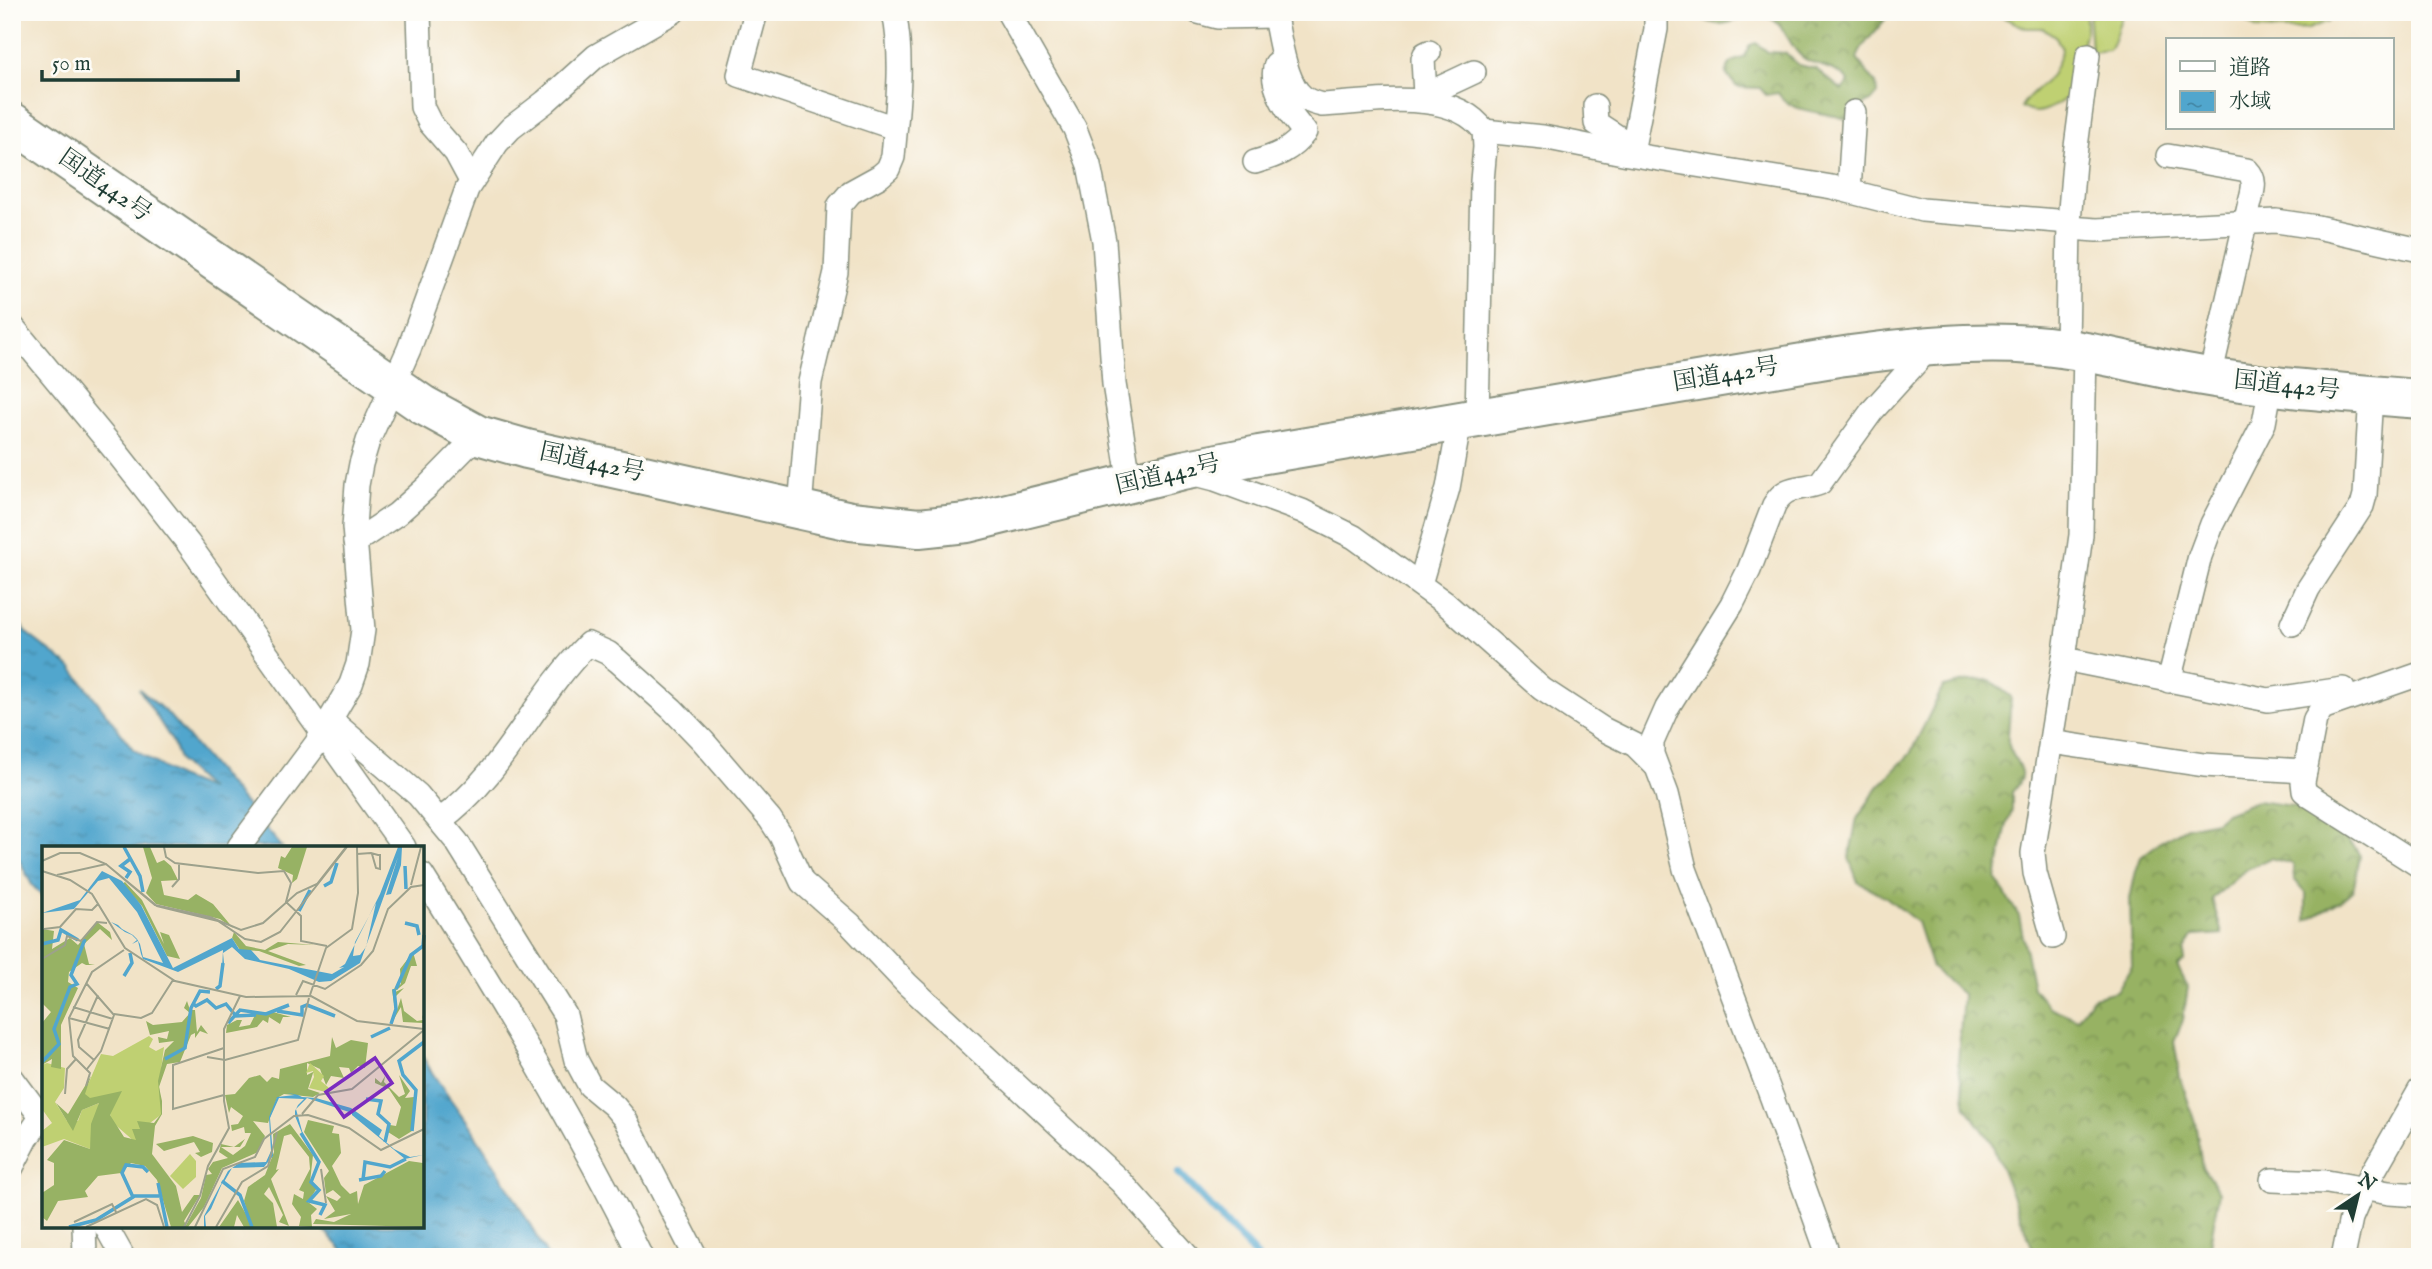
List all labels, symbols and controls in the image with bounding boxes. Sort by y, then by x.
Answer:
scale bar [42,38,238,82]
legend [2166,38,2394,130]
text: 50 m [52,51,91,78]
text: 道路 [2229,55,2271,82]
text: 水域 [2229,89,2271,116]
street label: 国道442号 [52,143,158,229]
street label: 国道442号 [1671,351,1781,399]
street label: 国道442号 [2232,365,2342,407]
street label: 国道442号 [537,437,647,489]
street label: 国道442号 [1112,448,1224,502]
inset map [42,846,424,1227]
north arrow [2324,1160,2394,1230]
text: N [2352,1168,2381,1198]

